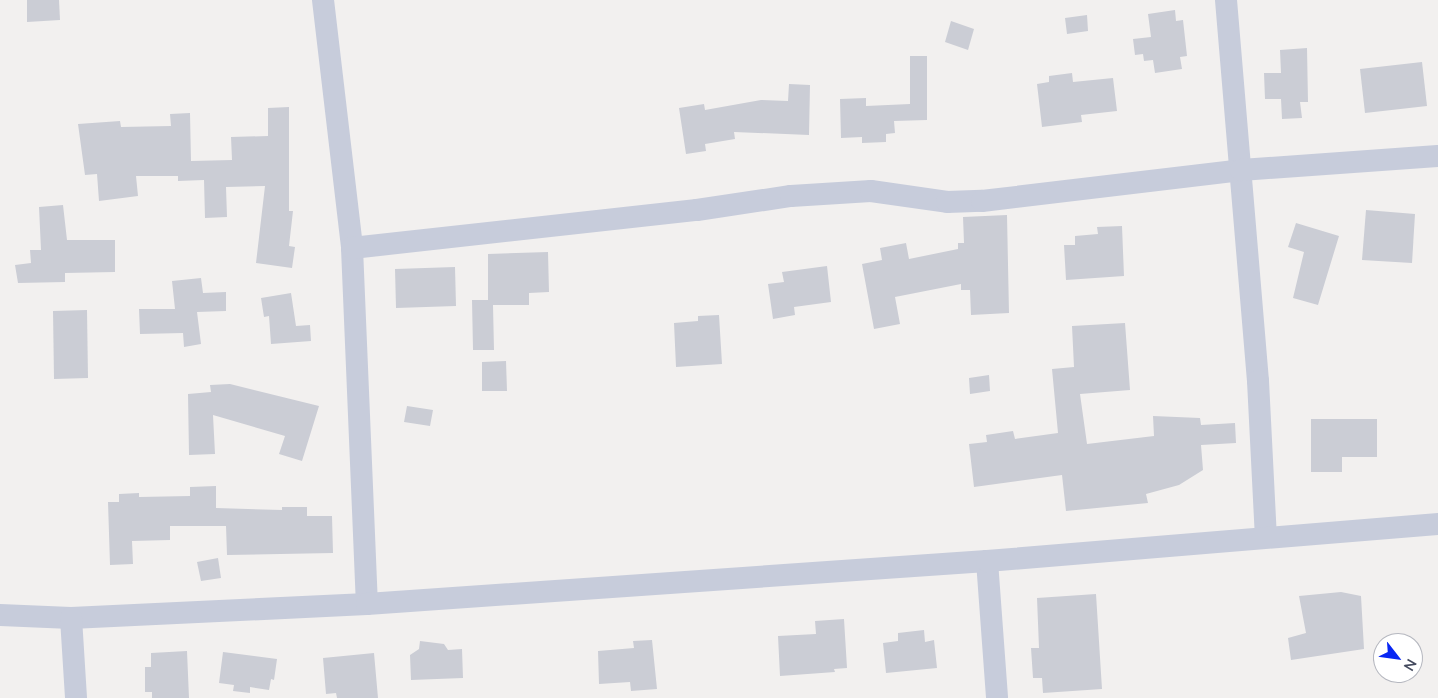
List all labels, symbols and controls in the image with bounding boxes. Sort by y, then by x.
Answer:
north arrow [1373,633,1423,683]
text: N [1401,656,1421,674]

